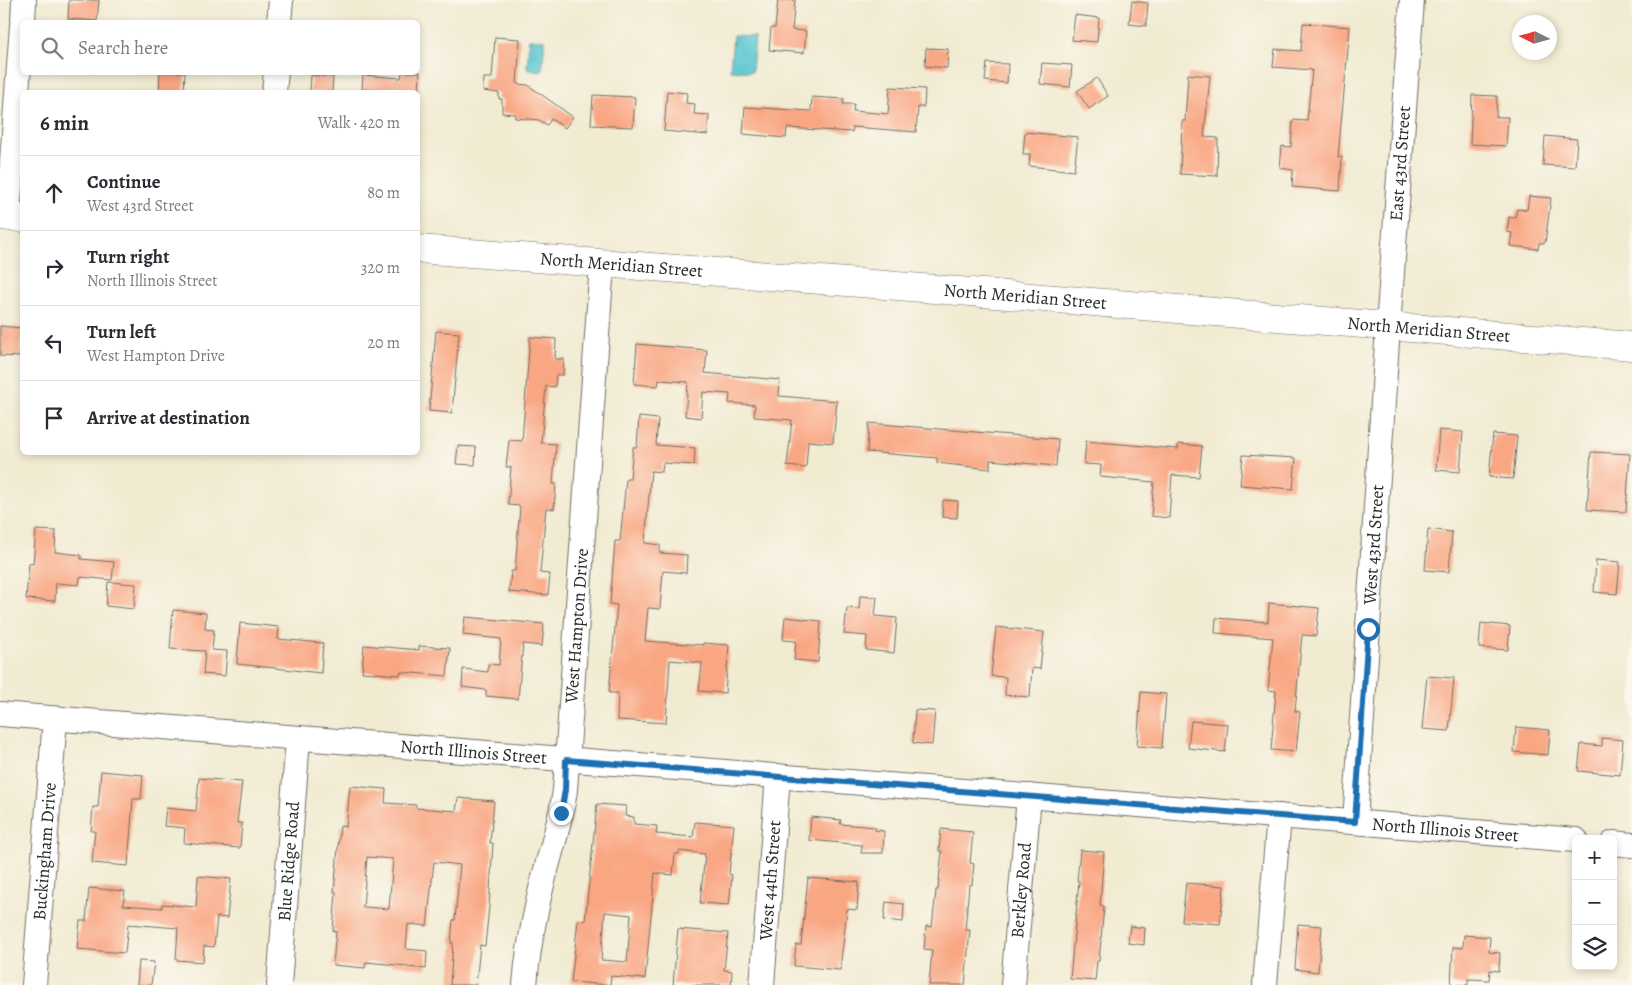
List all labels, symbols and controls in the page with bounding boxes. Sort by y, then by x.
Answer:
north arrow [1512,15,1557,60]
search box [20,20,420,75]
icon: search [38,34,66,62]
text: Search here [78,35,168,61]
street label: East 43rd Street [1384,105,1416,222]
text: 6 min [40,109,89,137]
text: Walk · 420 m [318,112,400,134]
text: Continue [87,169,161,195]
icon: ahead [40,179,68,207]
text: 80 m [367,182,400,204]
text: West 43rd Street [87,195,194,217]
text: Turn right [87,244,169,270]
street label: North Meridian Street [539,246,704,283]
icon: right [40,254,68,282]
text: 320 m [361,257,400,279]
text: North Illinois Street [87,270,218,292]
street label: North Meridian Street [943,278,1108,315]
street label: North Meridian Street [1346,311,1511,348]
text: Turn left [87,319,156,345]
icon: left [40,329,68,357]
text: 20 m [367,332,400,354]
text: West Hampton Drive [87,345,225,367]
icon: arrive [40,404,68,432]
text: Arrive at destination [87,405,250,431]
street label: West 43rd Street [1357,484,1389,606]
street label: West Hampton Drive [559,547,594,705]
route start [1357,618,1380,641]
street label: North Illinois Street [399,734,548,770]
street label: Buckingham Drive [27,782,62,921]
street label: Blue Ridge Road [272,800,305,922]
route end [550,802,573,825]
street label: North Illinois Street [1371,812,1520,847]
street label: West 44th Street [753,819,787,942]
map controls [1572,835,1617,970]
button: + [1572,835,1617,880]
street label: Berkley Road [1005,841,1037,939]
button: − [1572,880,1617,925]
button: layers [1572,925,1617,970]

